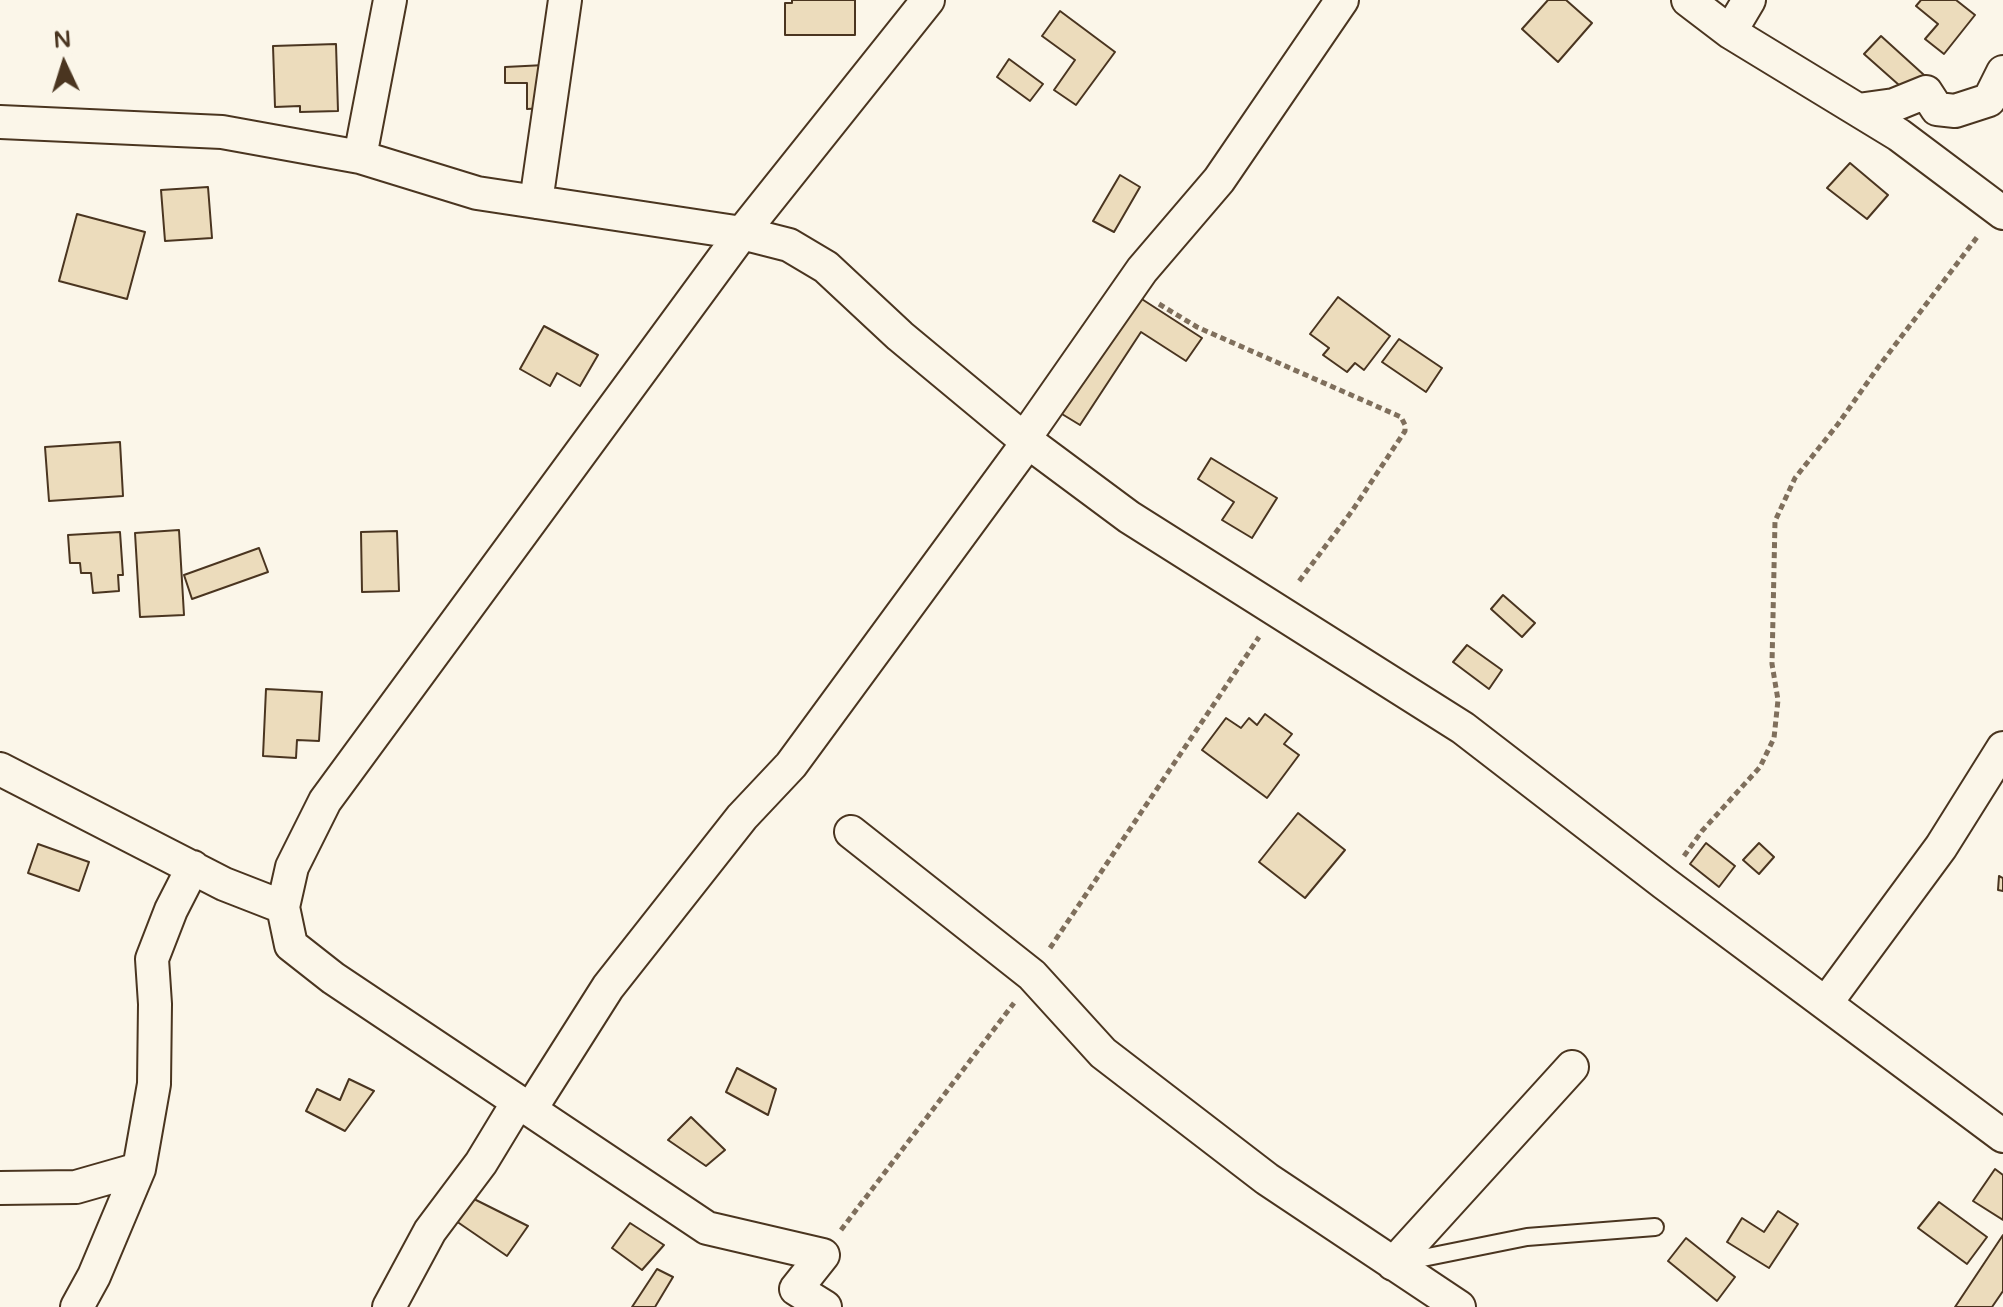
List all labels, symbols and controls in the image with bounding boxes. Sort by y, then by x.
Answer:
north arrow [24,24,104,104]
text: N [53,26,72,54]

